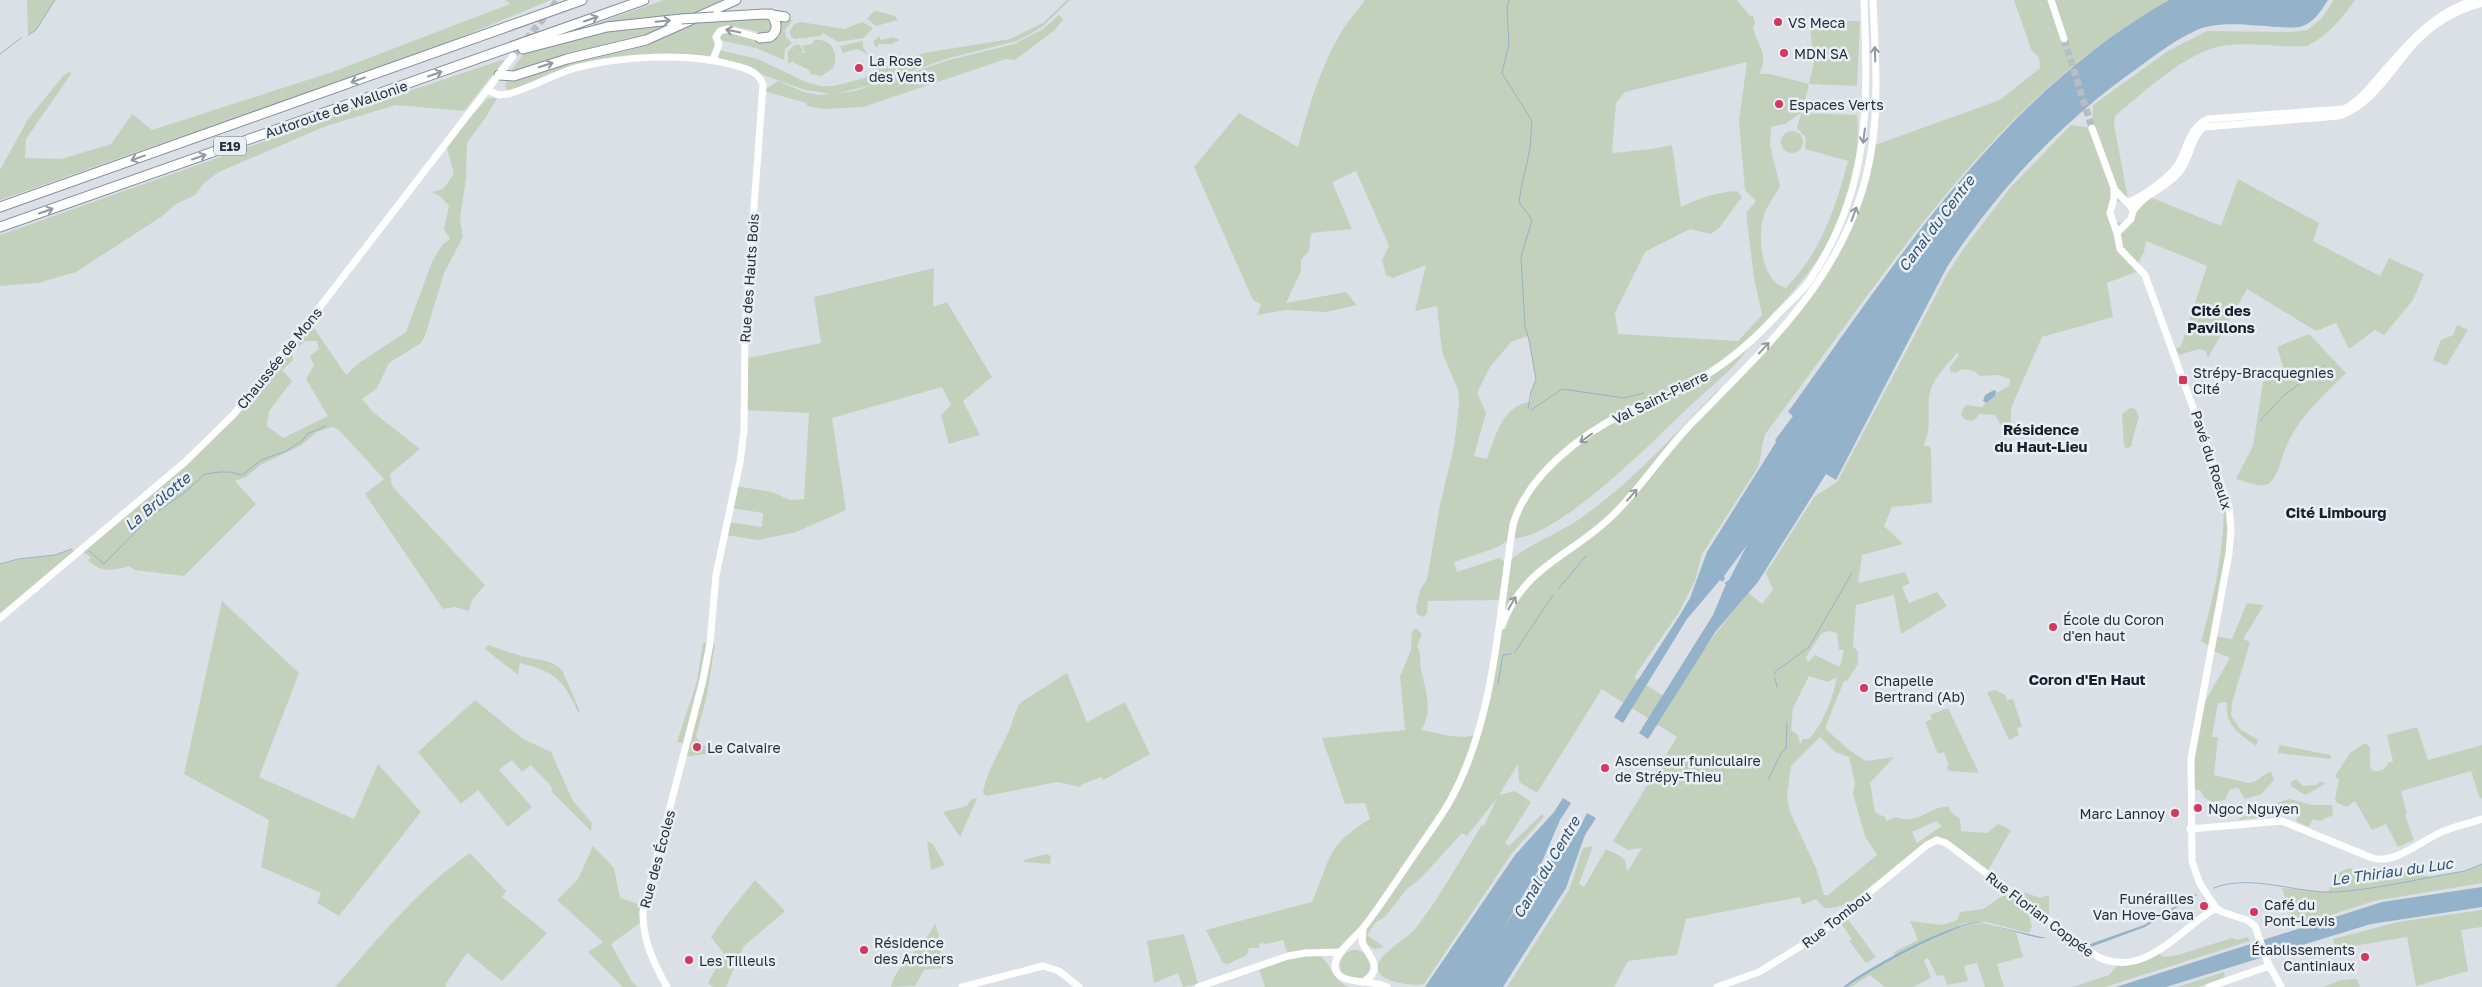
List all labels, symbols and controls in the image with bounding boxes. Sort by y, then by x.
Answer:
one-way arrow [583,14,598,23]
place label: VS Meca [1788,14,1845,31]
one-way arrow [655,16,671,26]
marker: VS Meca [1772,16,1784,28]
one-way arrow [725,26,741,36]
place label: MDN SA [1794,45,1849,62]
marker: MDN SA [1778,47,1790,59]
one-way arrow [1870,47,1880,63]
place label: La Rose des Vents [869,52,935,85]
one-way arrow [538,60,554,70]
marker: La Rose des Vents [853,62,865,74]
one-way arrow [427,69,442,78]
one-way arrow [350,76,366,85]
street label: Autoroute de Wallonie [262,77,410,141]
place label: Espaces Verts [1789,96,1884,113]
marker: Espaces Verts [1773,98,1785,110]
one-way arrow [1859,128,1869,144]
road number: E19 [214,136,246,156]
one-way arrow [191,152,206,161]
one-way arrow [131,153,147,163]
water label: Canal du Centre [1894,170,1979,274]
one-way arrow [38,206,53,215]
one-way arrow [1850,207,1859,223]
street label: Rue des Hauts Bois [736,213,762,343]
district label: Cité des Pavillons [2187,301,2255,336]
street label: Chaussée de Mons [233,304,325,412]
one-way arrow [1758,342,1770,354]
place label: Strépy-Bracquegnies Cité [2193,364,2334,397]
street label: Val Saint-Pierre [1609,367,1711,427]
marker: Strépy-Bracquegnies Cité [2177,374,2189,386]
street label: Pavé du Roeulx [2188,408,2236,512]
district label: Résidence du Haut-Lieu [1995,420,2087,455]
one-way arrow [1579,433,1593,443]
water label: La Brûlotte [121,468,194,534]
one-way arrow [1626,489,1638,502]
district label: Cité Limbourg [2285,503,2387,521]
one-way arrow [1508,596,1518,611]
place label: École du Coron d'en haut [2063,611,2164,644]
marker: École du Coron d'en haut [2047,621,2059,633]
district label: Coron d'En Haut [2028,670,2146,688]
place label: Chapelle Bertrand (Ab) [1874,672,1965,705]
marker: Chapelle Bertrand (Ab) [1858,682,1870,694]
place label: Le Calvaire [707,739,781,756]
marker: Le Calvaire [691,741,703,753]
place label: Ascenseur funiculaire de Strépy-Thieu [1615,752,1761,785]
marker: Ascenseur funiculaire de Strépy-Thieu [1599,762,1611,774]
place label: Ngoc Nguyen [2208,800,2299,817]
marker: Ngoc Nguyen [2192,802,2204,814]
place label: Marc Lannoy [2079,805,2165,822]
marker: Marc Lannoy [2169,807,2181,819]
street label: Rue des Écoles [636,808,678,910]
water label: Canal du Centre [1509,812,1584,921]
water label: Le Thiriau du Luc [2330,853,2455,888]
street label: Rue Florian Coppée [1983,868,2097,960]
street label: Rue Tombou [1798,887,1874,951]
place label: Funérailles Van Hove-Gava [2093,890,2194,923]
place label: Café du Pont-Levis [2264,896,2335,929]
marker: Funérailles Van Hove-Gava [2198,900,2210,912]
marker: Café du Pont-Levis [2248,906,2260,918]
place label: Résidence des Archers [874,934,954,967]
place label: Établissements Cantiniaux [2251,941,2355,974]
marker: Résidence des Archers [858,944,870,956]
marker: Établissements Cantiniaux [2359,951,2371,963]
place label: Les Tilleuls [699,952,776,969]
marker: Les Tilleuls [683,954,695,966]

